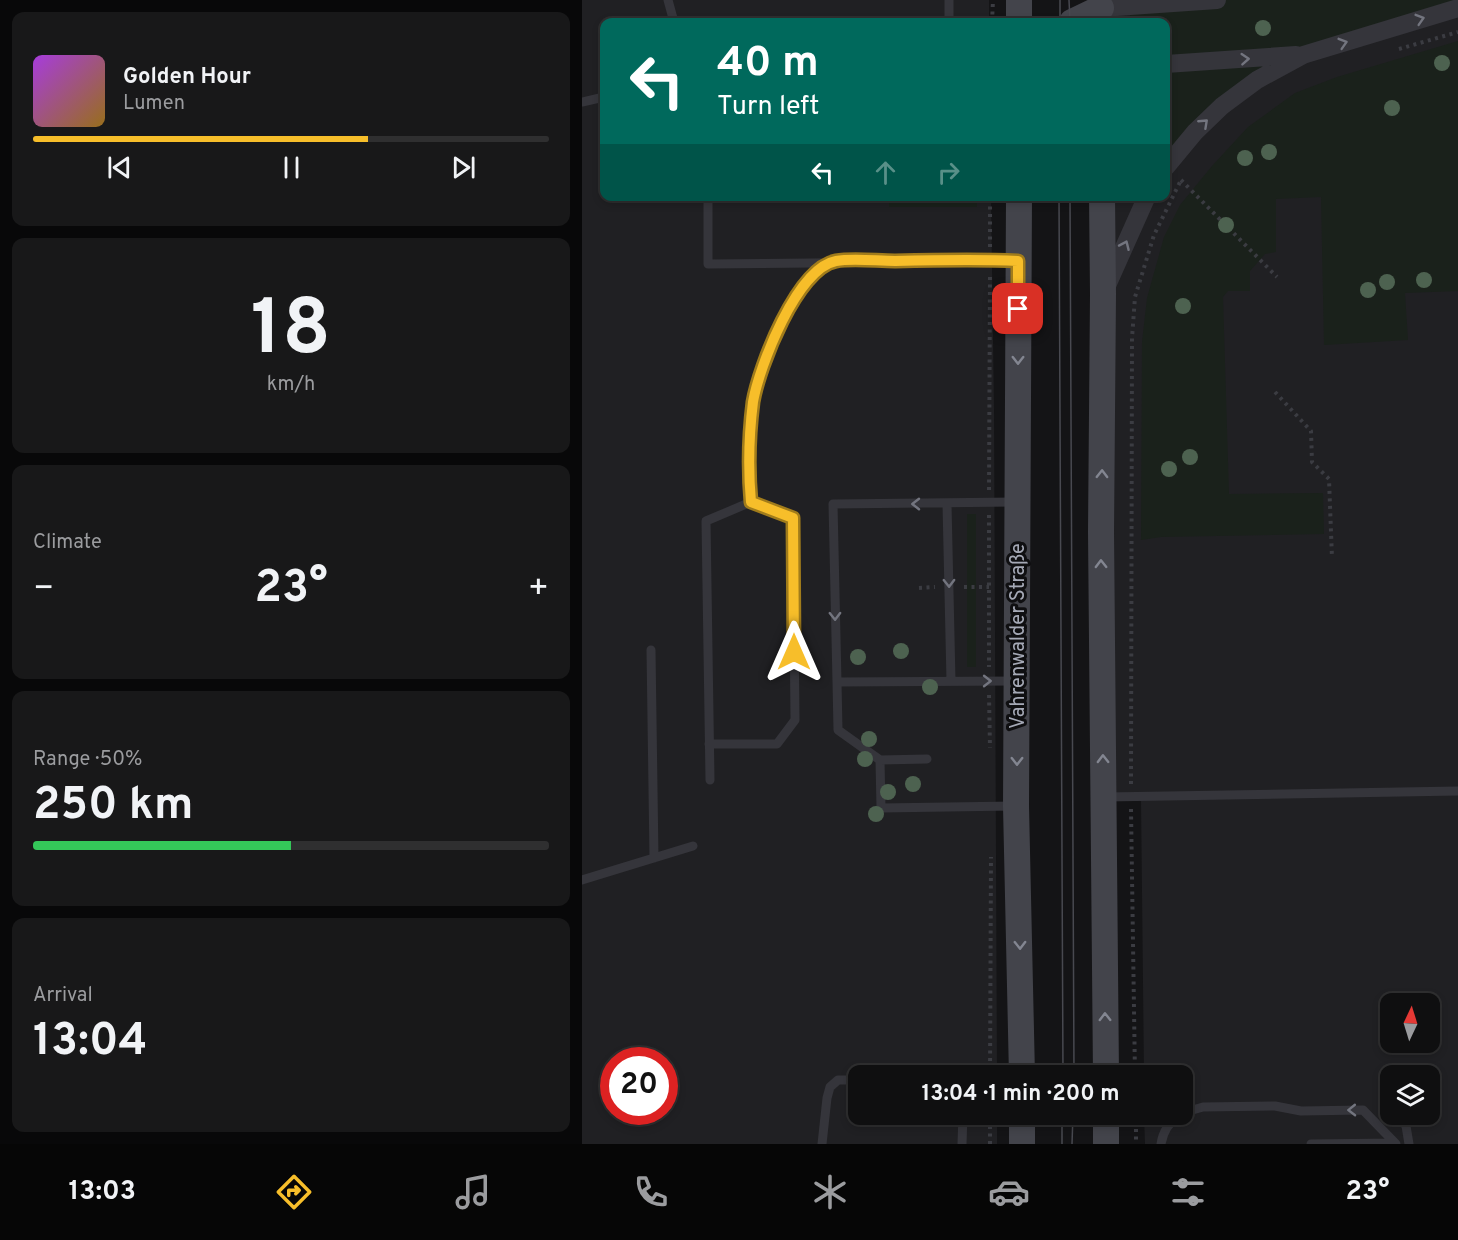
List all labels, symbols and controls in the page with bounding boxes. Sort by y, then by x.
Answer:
one-way arrow [1414,14,1425,26]
one-way arrow [1337,37,1348,50]
text: 40 m [717,38,819,91]
icon: left [618,42,696,120]
one-way arrow [1240,53,1249,66]
text: Golden Hour [123,64,251,91]
text: Turn left [717,90,819,124]
text: Lumen [123,91,185,117]
one-way arrow [1197,120,1208,131]
icon: previous [103,151,136,184]
icon: pause [275,151,308,184]
icon: next [447,151,480,184]
icon: left [806,156,839,189]
icon: ahead [869,156,902,189]
icon: right [932,156,965,189]
one-way arrow [1118,241,1130,252]
text: 18 [251,283,331,382]
pin [992,283,1043,334]
icon: arrive [1001,292,1034,325]
one-way arrow [1012,355,1024,364]
text: km/h [267,372,315,398]
one-way arrow [1096,469,1108,478]
one-way arrow [912,498,921,510]
text: Climate [33,530,102,556]
street label: Vahrenwalder Straße [1006,543,1032,729]
one-way arrow [1095,560,1107,569]
text: 23° [254,561,328,618]
text: − [33,569,54,611]
text: + [528,569,549,611]
one-way arrow [943,579,955,588]
one-way arrow [829,611,842,620]
position arrow [762,620,826,684]
one-way arrow [982,675,991,687]
text: Range · 50% [33,747,142,773]
one-way arrow [1097,755,1109,764]
one-way arrow [1010,756,1023,765]
text: 250 km [33,778,193,835]
one-way arrow [1014,940,1026,949]
text: Arrival [33,983,93,1009]
north arrow [1380,993,1440,1053]
map controls [1380,993,1440,1125]
one-way arrow [1099,1013,1111,1022]
text: 13:04 [33,1014,147,1071]
speed limit sign: 20 [600,1047,678,1125]
button: layers [1380,1065,1440,1125]
text: 13:04 · 1 min · 200 m [922,1081,1120,1108]
one-way arrow [1347,1104,1356,1117]
icon: directions [273,1171,315,1213]
icon: music [452,1171,494,1213]
icon: phone [630,1171,672,1213]
icon: climate [809,1171,851,1213]
icon: car [988,1171,1030,1213]
icon: filters [1167,1171,1209,1213]
text: 13:03 [68,1175,136,1209]
text: 23° [1346,1175,1390,1209]

